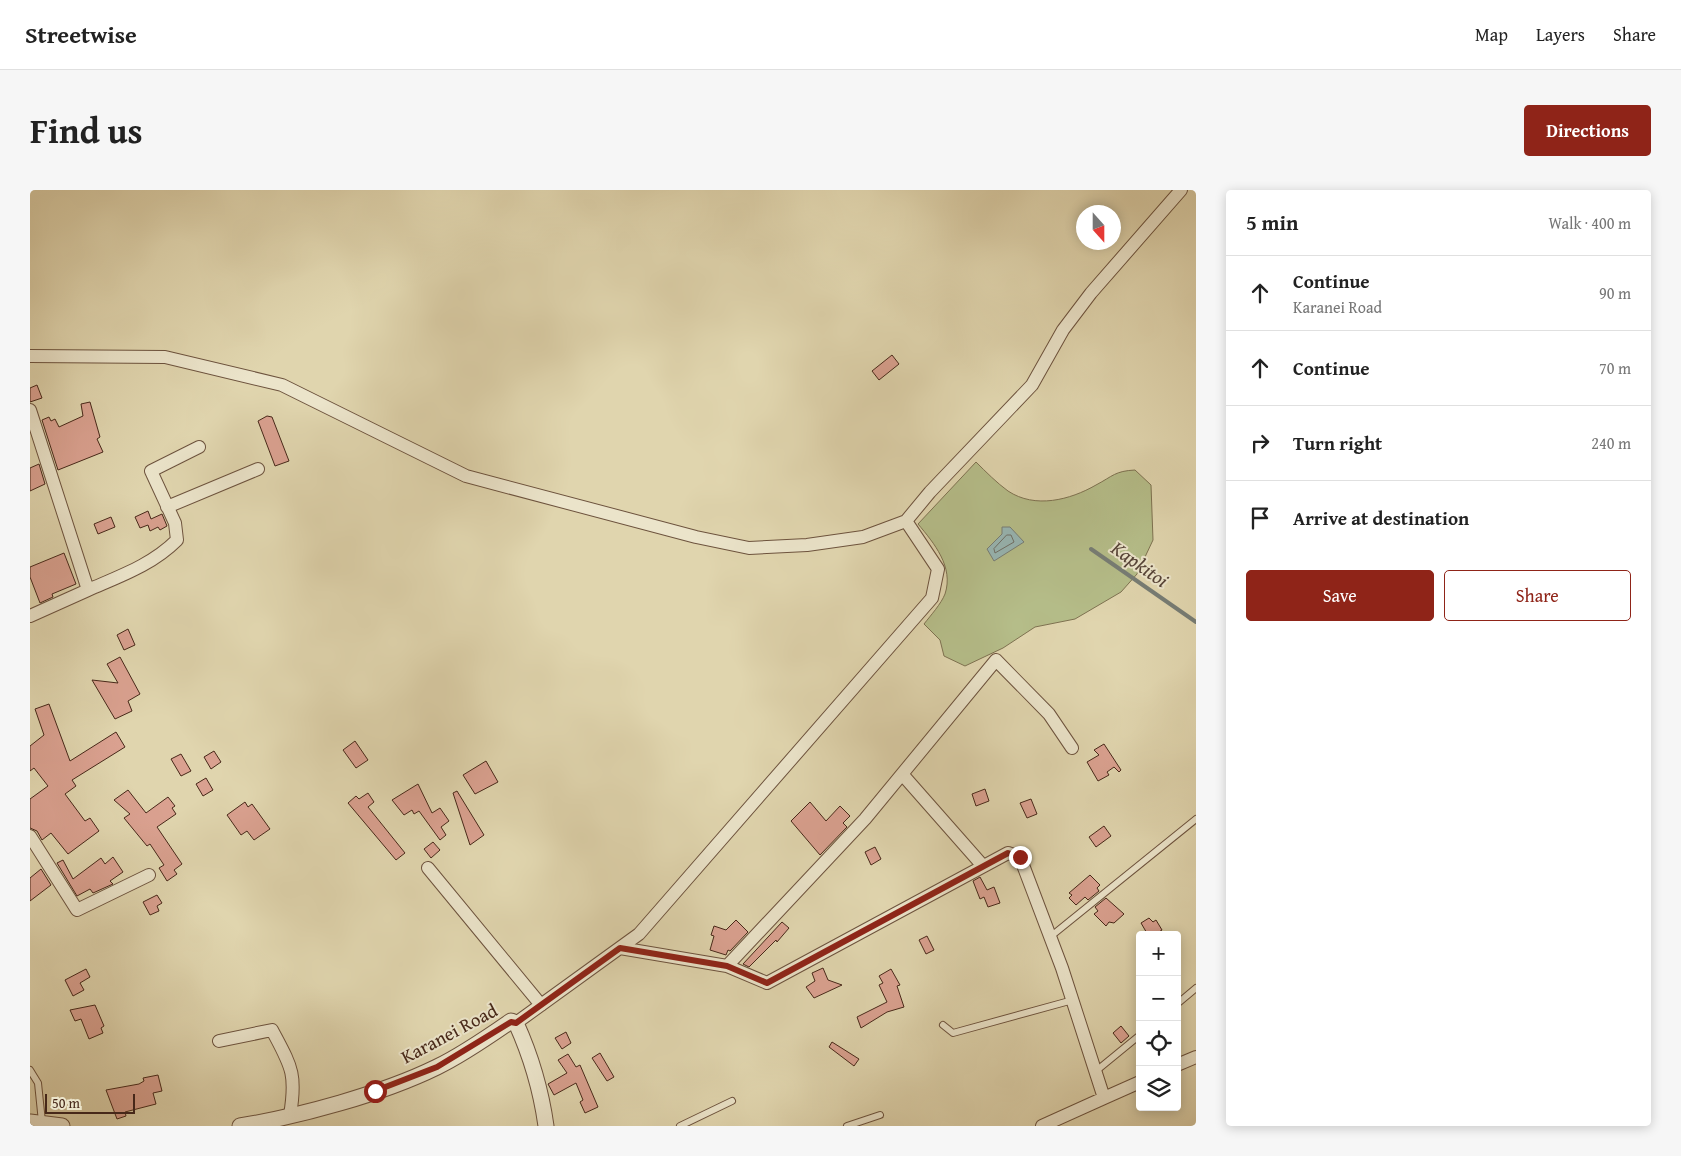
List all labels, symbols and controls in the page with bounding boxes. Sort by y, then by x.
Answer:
text: Streetwise [25,17,137,52]
text: Map [1475,21,1508,48]
text: Layers [1536,21,1585,48]
text: Share [1613,21,1656,48]
text: Find us [30,105,143,156]
button: Directions [1524,105,1651,156]
north arrow [1076,205,1121,250]
text: 5 min [1246,207,1298,238]
text: Walk · 400 m [1548,211,1631,235]
text: Continue [1293,267,1370,295]
icon: ahead [1246,279,1274,307]
text: 90 m [1599,281,1631,305]
text: Karanei Road [1293,295,1382,319]
icon: ahead [1246,354,1274,382]
text: Continue [1293,354,1370,382]
text: 70 m [1599,356,1631,380]
icon: right [1246,429,1274,457]
text: Turn right [1293,429,1382,457]
text: 240 m [1591,431,1631,455]
icon: arrive [1246,504,1274,532]
text: Arrive at destination [1293,504,1469,532]
water label: Kapkitoi [1105,533,1175,594]
button: Save [1246,570,1434,621]
button: Share [1444,570,1631,621]
route end [1009,846,1032,869]
map controls [1136,931,1181,1111]
button: + [1136,931,1181,976]
button: − [1136,976,1181,1021]
street label: Karanei Road [396,995,503,1070]
button: locate [1136,1021,1181,1066]
button: layers [1136,1066,1181,1111]
route start [364,1080,387,1103]
scale bar [45,1091,135,1114]
text: 50 m [52,1093,80,1113]

